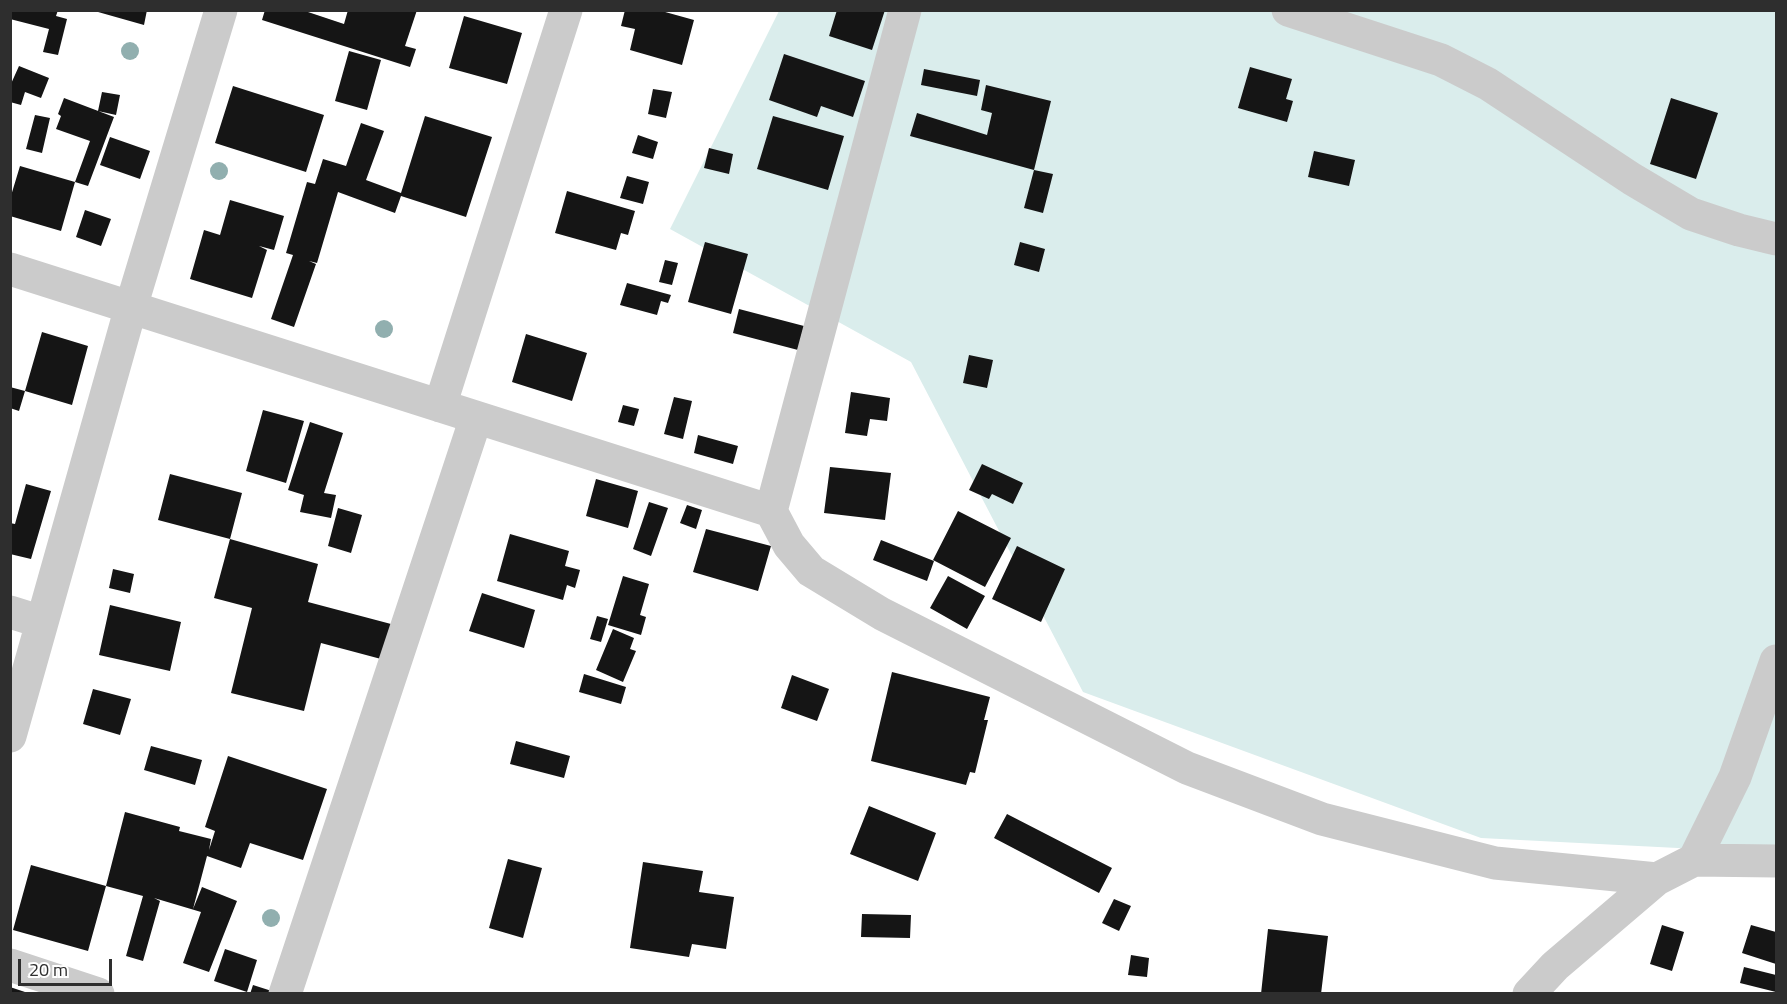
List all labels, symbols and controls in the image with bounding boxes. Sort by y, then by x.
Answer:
scale bar [21,947,116,985]
text: 20 m [29,956,68,983]

